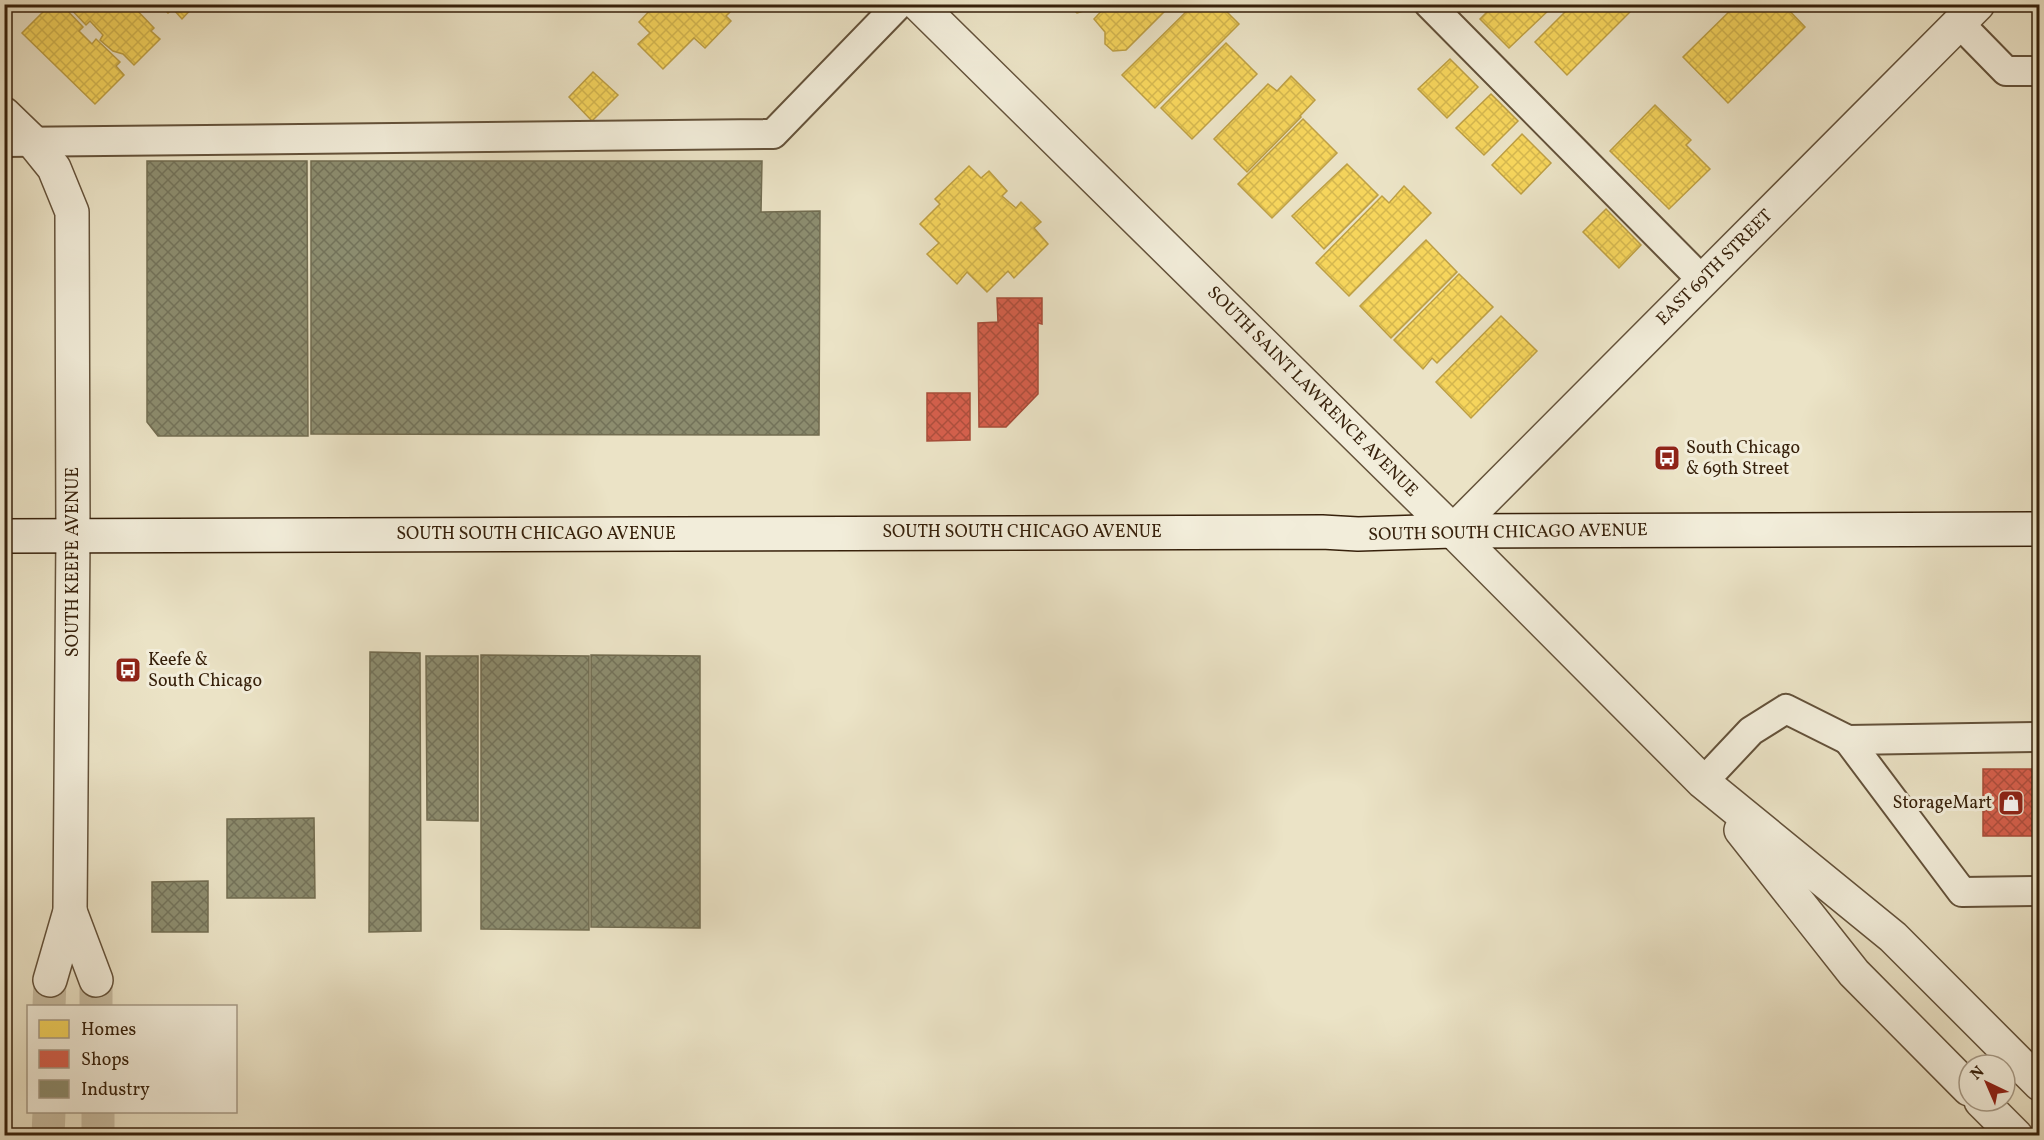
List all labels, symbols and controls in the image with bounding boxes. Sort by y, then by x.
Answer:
street label: EAST 69TH STREET [1651,204,1779,332]
street label: SOUTH SAINT LAWRENCE AVENUE [1201,281,1423,503]
place label: South Chicago & 69th Street [1686,436,1800,482]
bus stop icon: South Chicago & 69th Street [1652,443,1682,473]
street label: SOUTH KEEFE AVENUE [61,467,86,657]
street label: SOUTH SOUTH CHICAGO AVENUE [1368,518,1648,548]
street label: SOUTH SOUTH CHICAGO AVENUE [882,520,1162,545]
street label: SOUTH SOUTH CHICAGO AVENUE [396,522,676,547]
place label: Keefe & South Chicago [148,648,262,694]
bus stop icon: Keefe & South Chicago [113,655,143,685]
shop icon: StorageMart [1996,788,2026,818]
place label: StorageMart [1893,791,1992,816]
legend [27,1005,237,1113]
text: Homes [81,1018,136,1043]
text: Shops [81,1048,129,1073]
north arrow [1957,1053,2017,1113]
text: N [1966,1061,1990,1086]
text: Industry [81,1078,150,1103]

